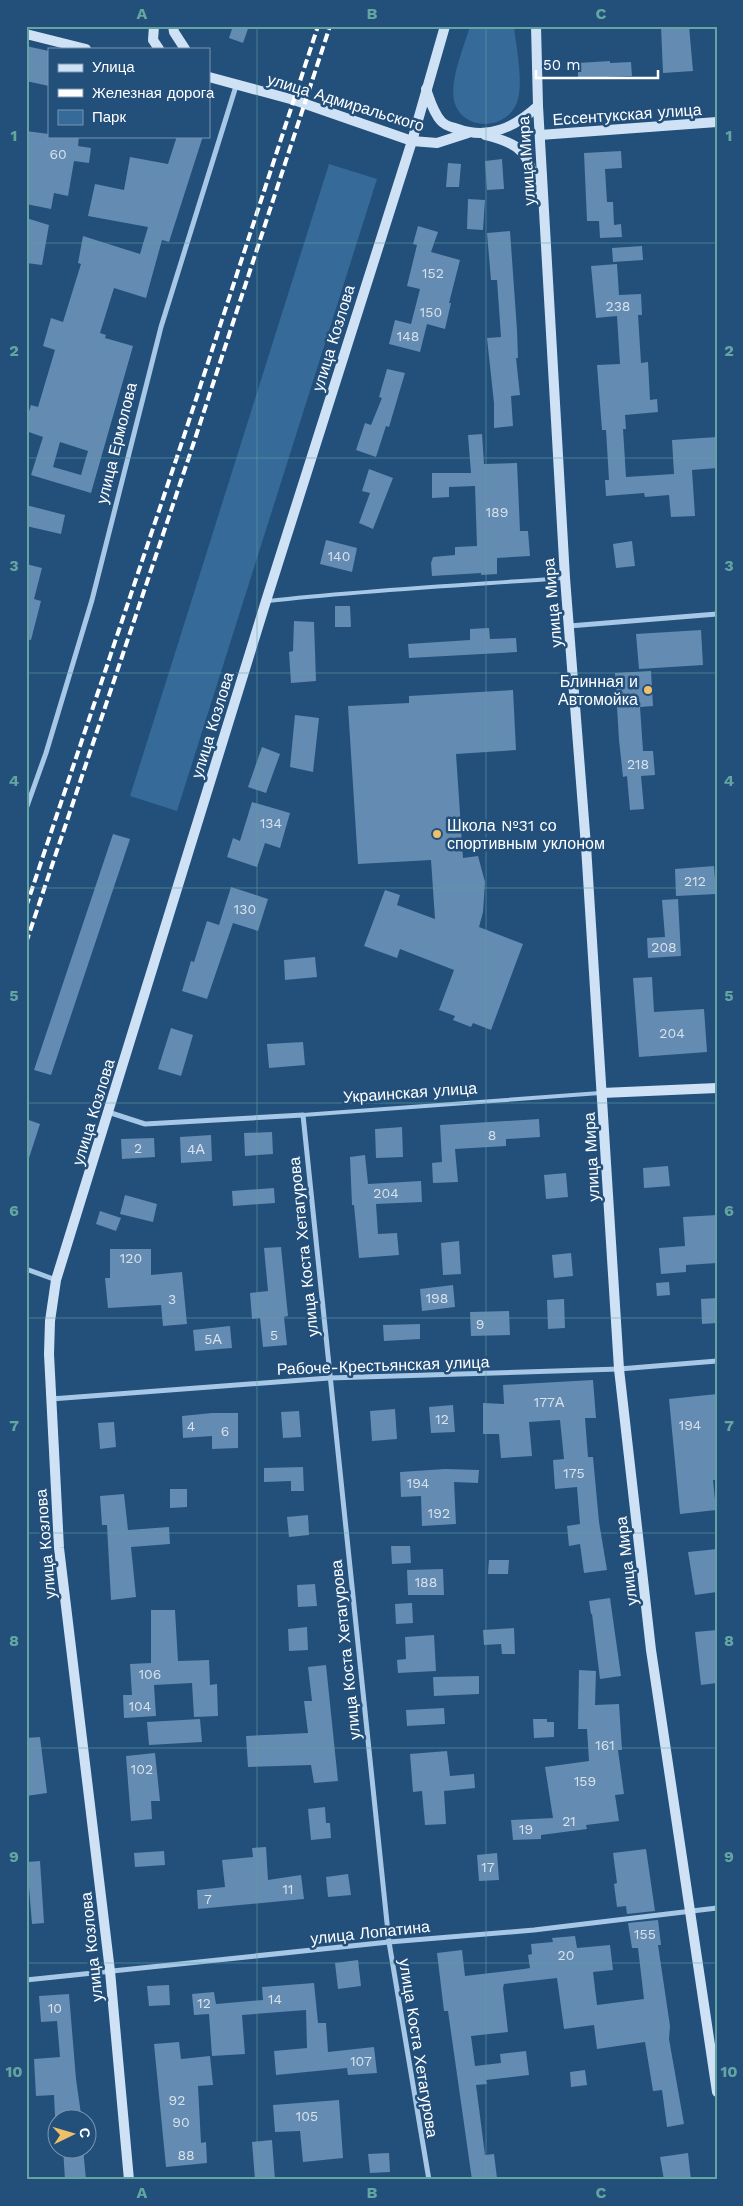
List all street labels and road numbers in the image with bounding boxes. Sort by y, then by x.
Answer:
street label: улица Адмиральского [265,70,427,135]
street label: Ессентукская улица [552,100,702,129]
street label: улица Мира [514,116,539,206]
street label: улица Козлова [308,283,359,394]
street label: улица Ермолова [92,380,141,506]
street label: улица Мира [539,557,566,648]
street label: улица Козлова [187,670,238,781]
street label: улица Козлова [68,1057,119,1168]
street label: Украинская улица [342,1078,478,1107]
street label: улица Мира [580,1112,603,1202]
street label: улица Коста Хетагурова [285,1156,322,1338]
street label: Рабоче-Крестьянская улица [276,1352,490,1379]
street label: улица Козлова [31,1488,60,1600]
street label: улица Мира [612,1515,641,1607]
street label: улица Коста Хетагурова [327,1559,364,1741]
street label: улица Козлова [76,1891,107,2003]
street label: улица Лопатина [309,1917,431,1948]
street label: улица Коста Хетагурова [395,1957,442,2139]

